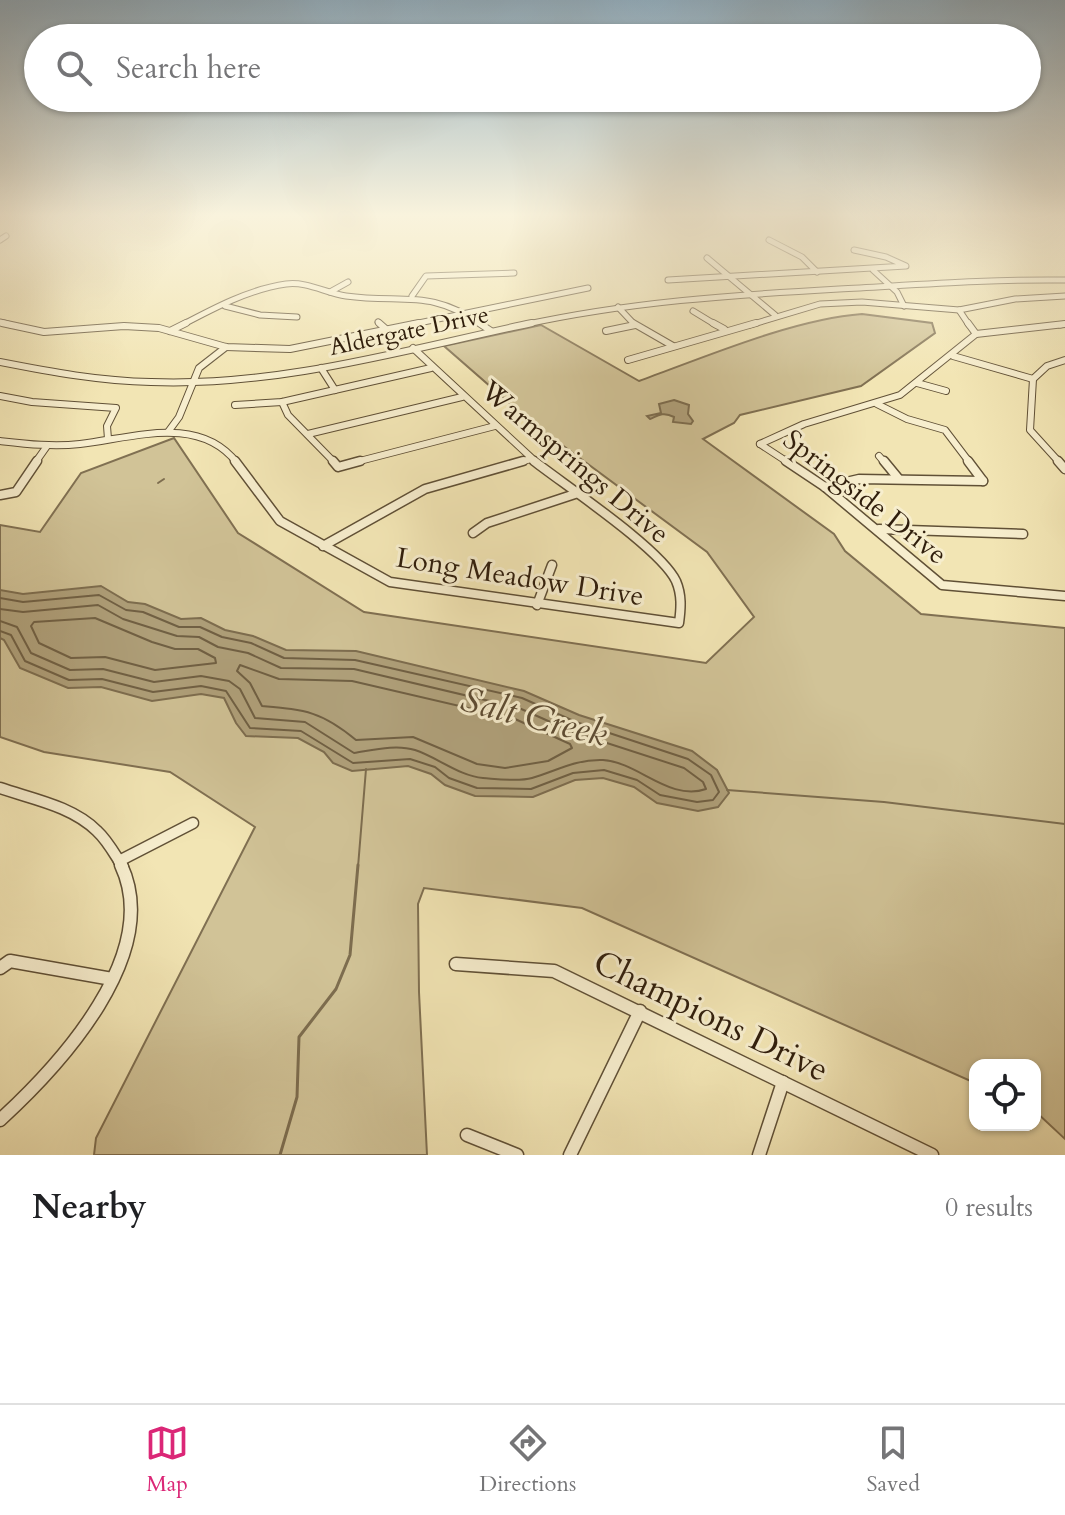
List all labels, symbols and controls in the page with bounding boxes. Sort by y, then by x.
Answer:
search box [24,24,1041,112]
icon: search [52,46,96,90]
text: Search here [116,48,261,89]
street label: Aldergate Drive [326,298,492,364]
street label: Warmsprings Drive [472,371,677,552]
street label: Springside Drive [775,421,955,573]
street label: Long Meadow Drive [394,539,646,615]
water label: Salt Creek [455,675,613,759]
street label: Champions Drive [586,939,836,1093]
map controls [969,1059,1041,1131]
button: locate [969,1059,1041,1131]
text: Nearby [32,1184,147,1230]
text: 0 results [945,1190,1033,1225]
tab: Map [145,1421,189,1499]
tab: Directions [479,1421,576,1499]
tab: Saved [867,1421,920,1499]

